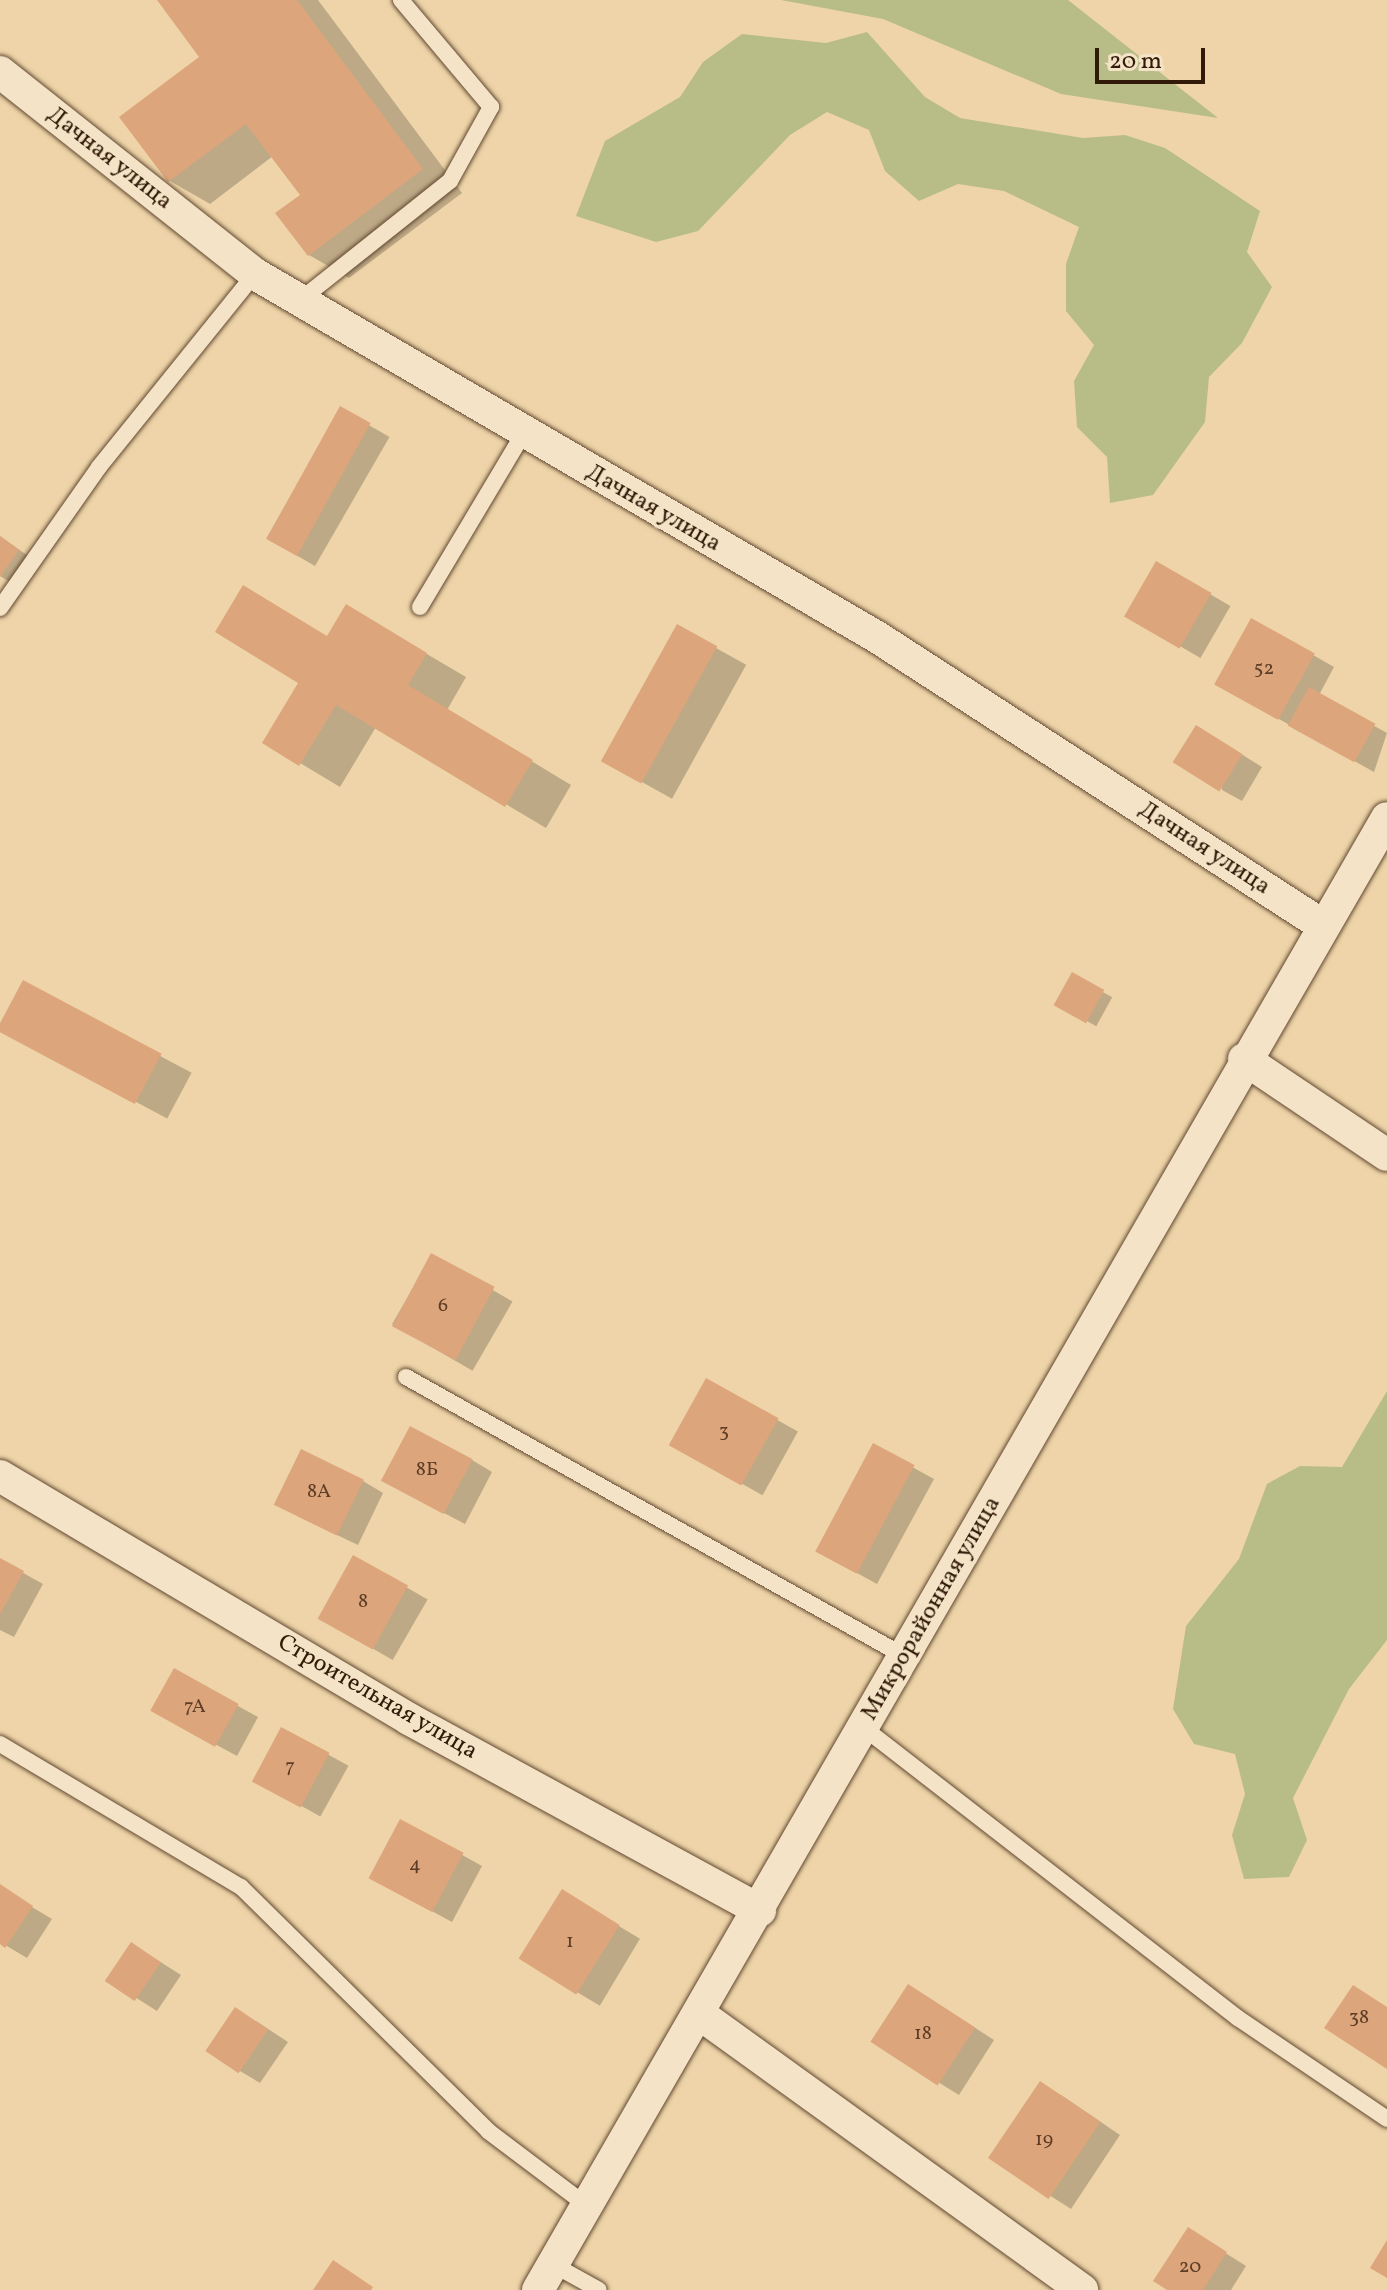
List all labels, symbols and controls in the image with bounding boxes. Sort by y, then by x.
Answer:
scale bar [1099,32,1209,82]
text: 20 m [1109,45,1162,79]
street label: Дачная улица [40,101,178,217]
street label: Дачная улица [580,459,726,559]
house number: 52 [1254,657,1274,681]
street label: Дачная улица [1132,796,1276,902]
house number: 6 [438,1294,448,1318]
house number: 3 [719,1420,729,1444]
house number: 8Б [416,1458,438,1482]
house number: 8А [307,1480,331,1504]
street label: Микрорайонная улица [856,1492,1008,1726]
house number: 8 [358,1590,368,1614]
street label: Строительная улица [272,1629,482,1767]
house number: 7А [184,1695,206,1719]
house number: 7 [285,1755,295,1779]
house number: 4 [409,1853,421,1877]
house number: 1 [566,1930,574,1954]
house number: 38 [1349,2006,1369,2030]
house number: 18 [914,2022,932,2046]
house number: 19 [1035,2128,1053,2152]
house number: 20 [1179,2255,1201,2279]

